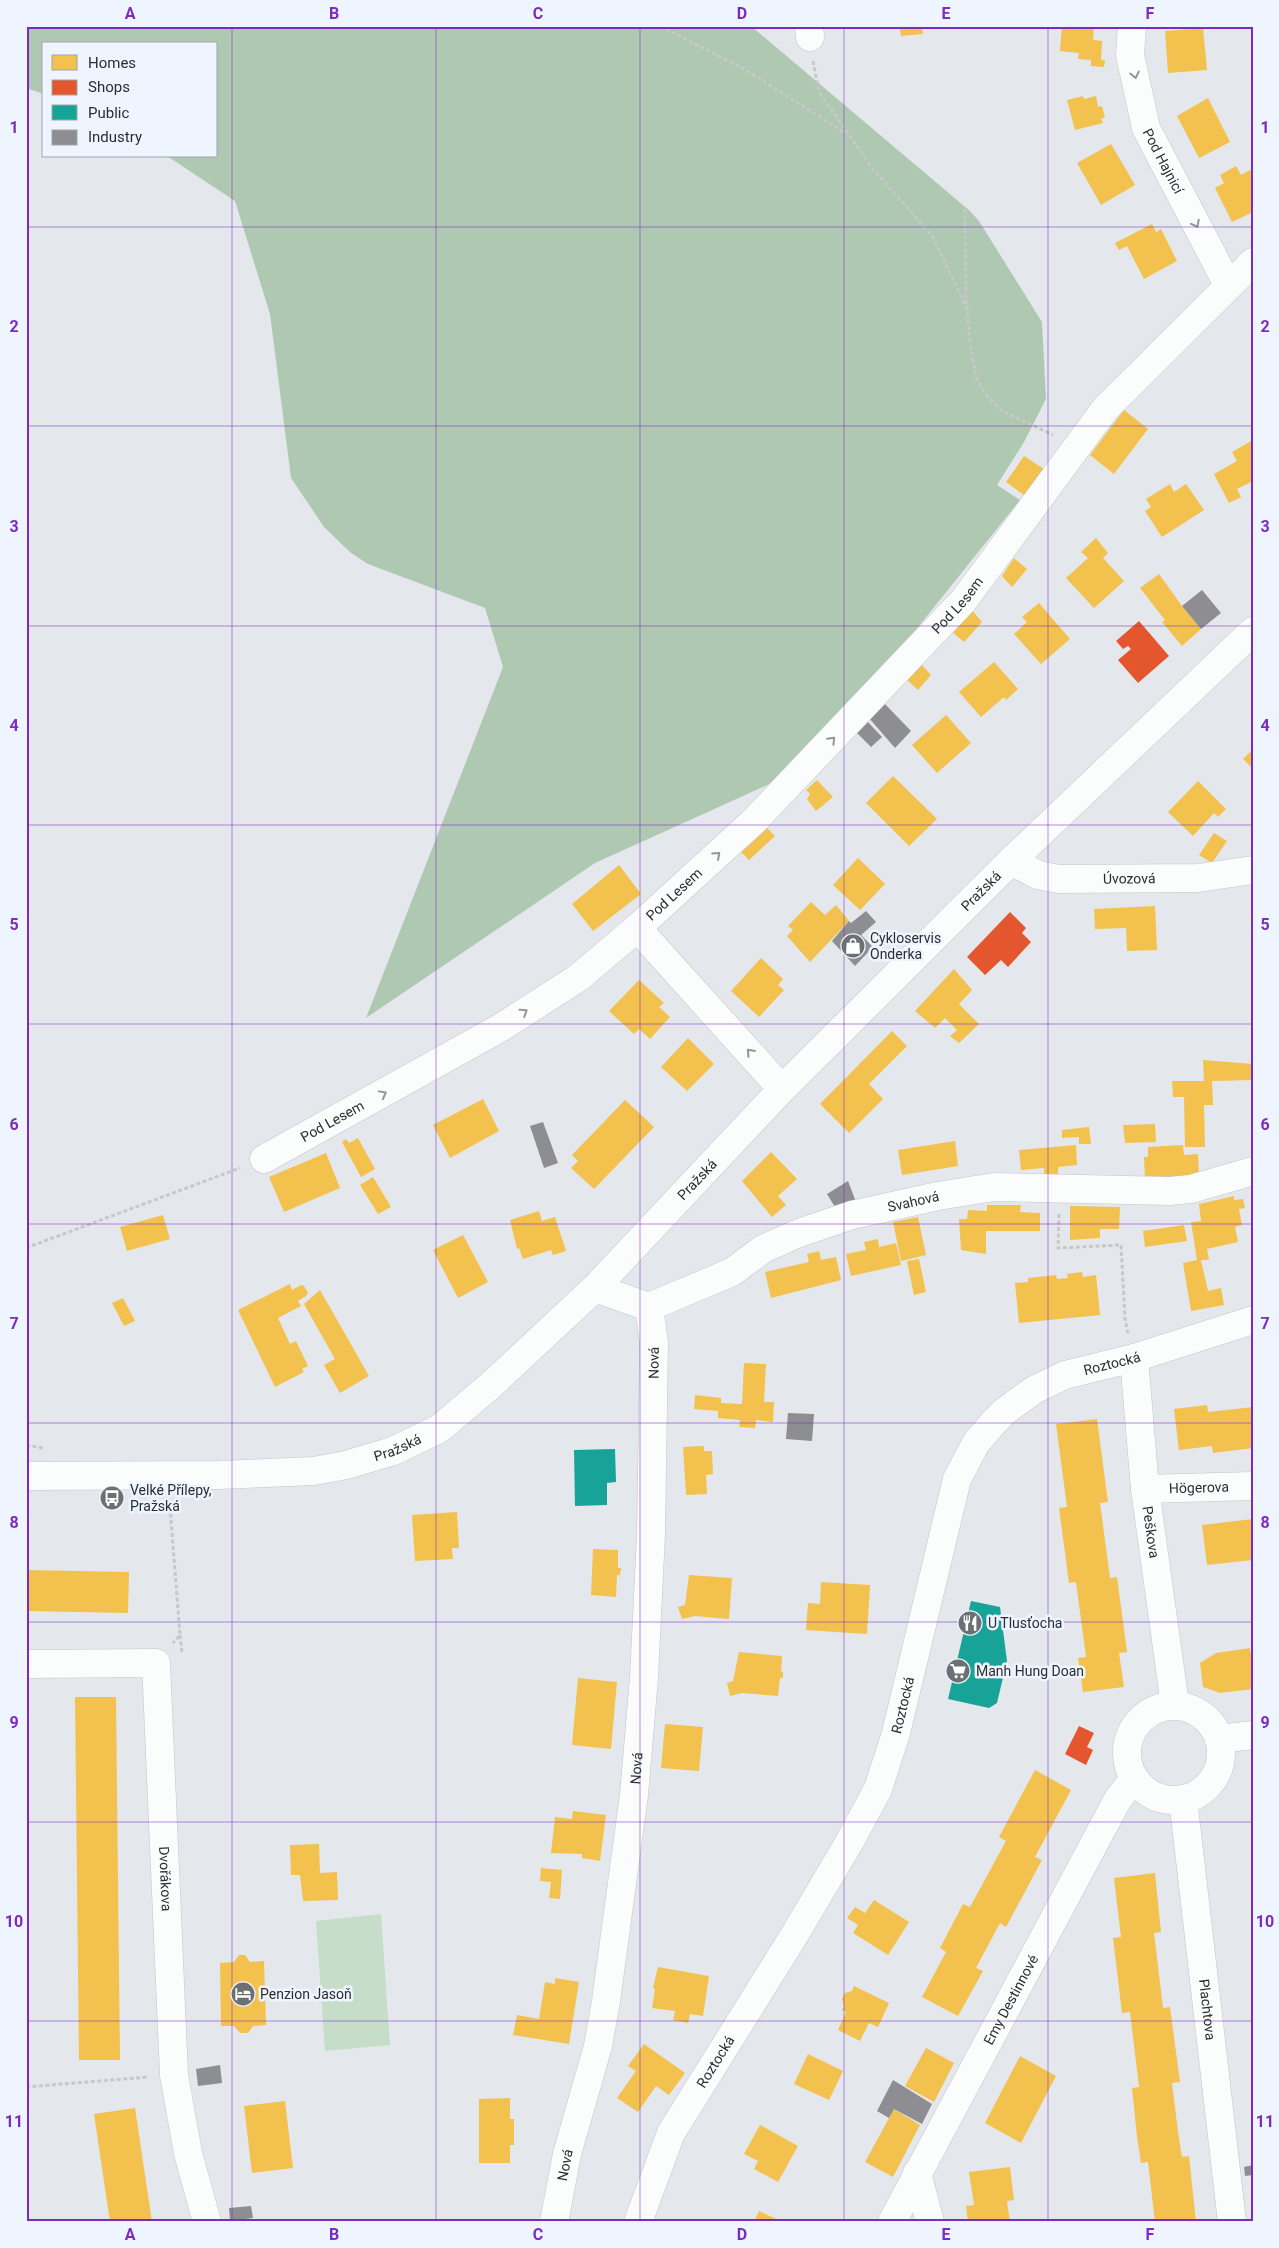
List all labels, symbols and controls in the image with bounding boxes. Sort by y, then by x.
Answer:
text: A [125,4,136,23]
text: B [329,4,339,23]
text: C [533,4,543,23]
text: D [737,4,747,23]
text: E [942,4,951,23]
text: F [1146,4,1155,23]
legend [42,42,218,158]
text: Homes [88,54,136,72]
one-way arrow [1129,70,1139,79]
text: Shops [88,78,130,96]
text: Public [88,104,129,122]
text: 1 [9,118,19,137]
text: 1 [1260,118,1270,137]
street label: Pod Hajnicí [1140,126,1187,197]
text: Industry [88,128,142,146]
one-way arrow [1190,218,1200,227]
text: 2 [9,317,19,336]
text: 2 [1260,317,1270,336]
text: 3 [9,517,19,536]
text: 3 [1260,517,1270,536]
street label: Pod Lesem [928,574,986,637]
text: 4 [9,716,19,735]
text: 4 [1260,716,1270,735]
one-way arrow [826,736,835,745]
one-way arrow [712,852,721,861]
street label: Pod Lesem [643,865,705,924]
street label: Pražská [958,868,1004,914]
street label: Úvozová [1103,870,1156,887]
text: 5 [9,915,19,934]
text: 5 [1260,915,1270,934]
place label: Cykloservis Onderka [870,930,941,962]
shop icon: Cykloservis Onderka [840,933,866,959]
one-way arrow [519,1009,528,1019]
one-way arrow [747,1049,756,1058]
one-way arrow [378,1090,387,1100]
street label: Pod Lesem [298,1097,367,1145]
text: 6 [9,1115,19,1134]
text: 6 [1260,1115,1270,1134]
street label: Pražská [674,1156,720,1203]
street label: Svahová [886,1188,941,1215]
text: 7 [9,1314,19,1333]
text: 7 [1260,1314,1270,1333]
street label: Nová [645,1347,662,1379]
street label: Roztocká [1082,1348,1142,1378]
street label: Pražská [372,1431,424,1464]
street label: Högerova [1169,1479,1229,1496]
place label: Velké Přílepy, Pražská [130,1482,212,1514]
bus stop icon: Velké Přílepy, Pražská [99,1485,125,1511]
street label: Peškova [1139,1505,1163,1559]
text: 8 [9,1513,19,1532]
text: 8 [1260,1513,1270,1532]
restaurant icon: U Tlusťocha [957,1610,983,1636]
place label: U Tlusťocha [988,1615,1062,1631]
supermarket icon: Manh Hung Doan [945,1658,971,1684]
place label: Manh Hung Doan [976,1663,1084,1679]
street label: Roztocká [888,1675,917,1735]
text: 9 [9,1713,19,1732]
text: 9 [1260,1713,1270,1732]
street label: Nová [627,1752,646,1785]
street label: Dvořákova [156,1846,175,1912]
text: 10 [5,1912,23,1931]
text: 10 [1256,1912,1274,1931]
street label: Emy Destinnové [980,1952,1041,2047]
street label: Plachtova [1196,1978,1219,2041]
hotel icon: Penzion Jasoň [230,1981,256,2007]
place label: Penzion Jasoň [260,1986,352,2002]
street label: Roztocká [693,2033,738,2090]
text: 11 [5,2112,23,2131]
text: 11 [1256,2112,1274,2131]
street label: Nová [554,2147,576,2182]
text: A [125,2225,136,2244]
text: B [329,2225,339,2244]
text: C [533,2225,543,2244]
text: D [737,2225,747,2244]
text: E [942,2225,951,2244]
text: F [1146,2225,1155,2244]

